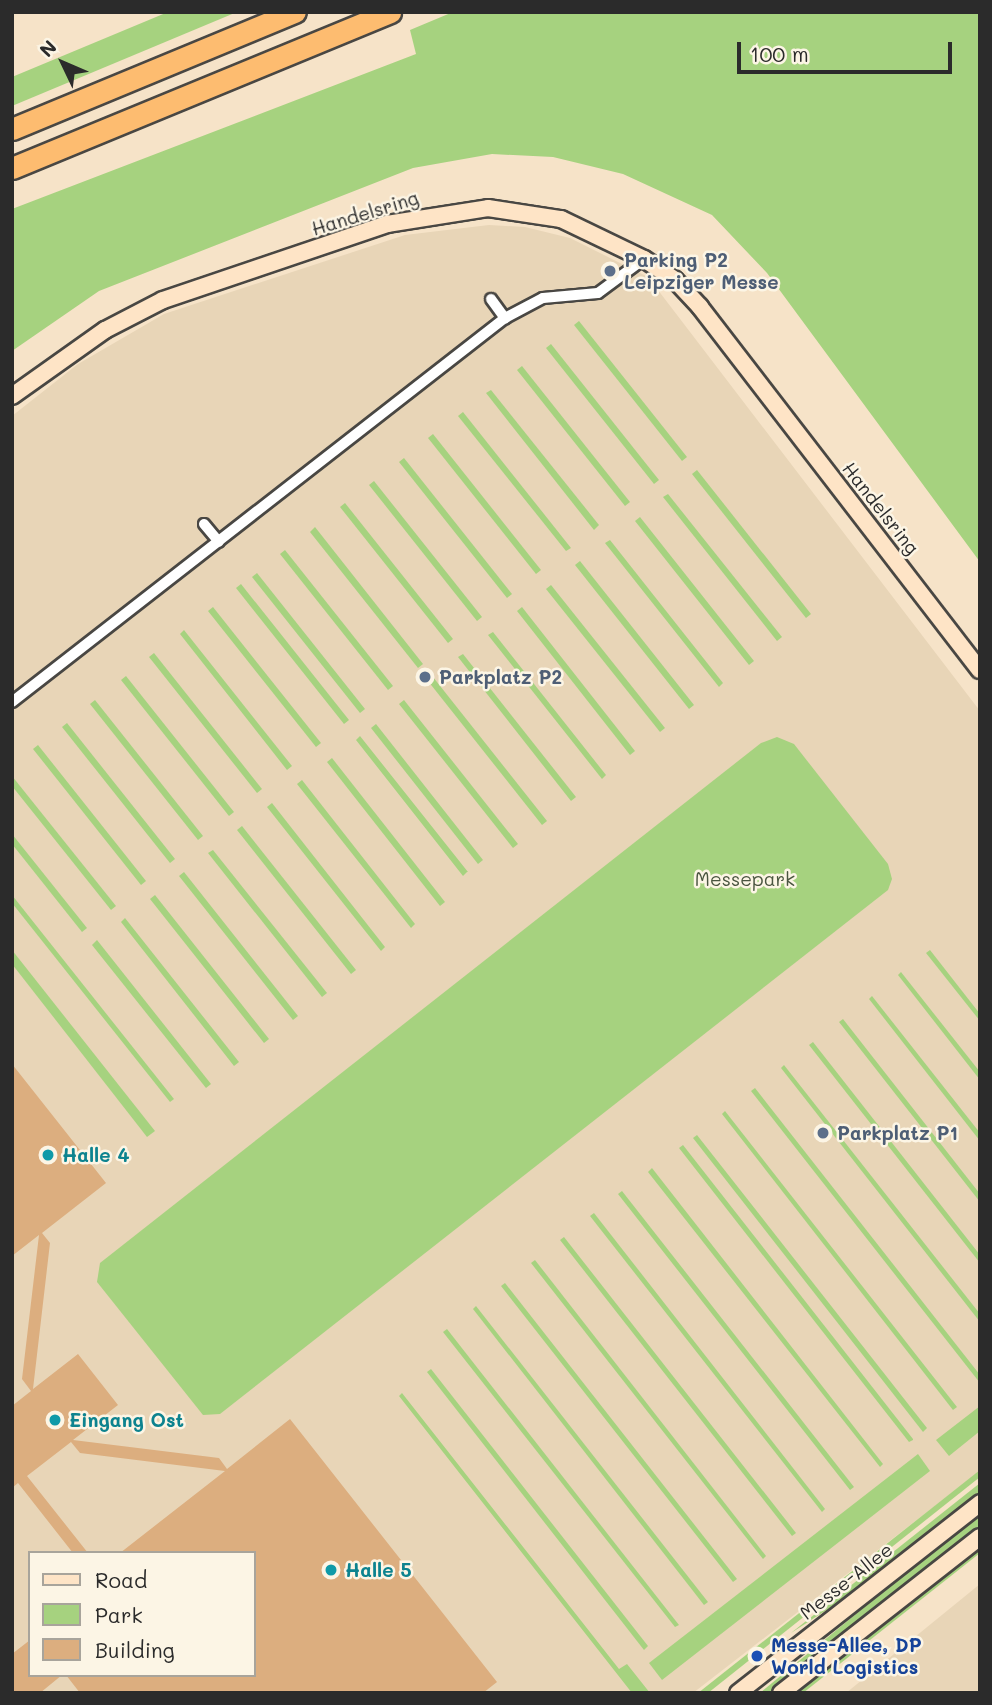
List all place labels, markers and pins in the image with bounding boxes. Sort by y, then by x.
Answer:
place label: Parking P2 Leipziger Messe [624,249,778,293]
marker: Parking P2 Leipziger Messe [602,263,618,279]
place label: Parkplatz P2 [439,666,562,688]
marker: Parkplatz P2 [417,669,433,685]
place label: Parkplatz P1 [837,1122,958,1144]
marker: Parkplatz P1 [815,1125,831,1141]
place label: Halle 4 [62,1144,129,1166]
marker: Halle 4 [40,1147,56,1163]
place label: Eingang Ost [69,1409,184,1431]
marker: Eingang Ost [47,1412,63,1428]
place label: Halle 5 [345,1559,411,1581]
marker: Halle 5 [323,1562,339,1578]
place label: Messe-Allee, DP World Logistics [771,1634,922,1678]
marker: Messe-Allee, DP World Logistics [749,1648,765,1664]

